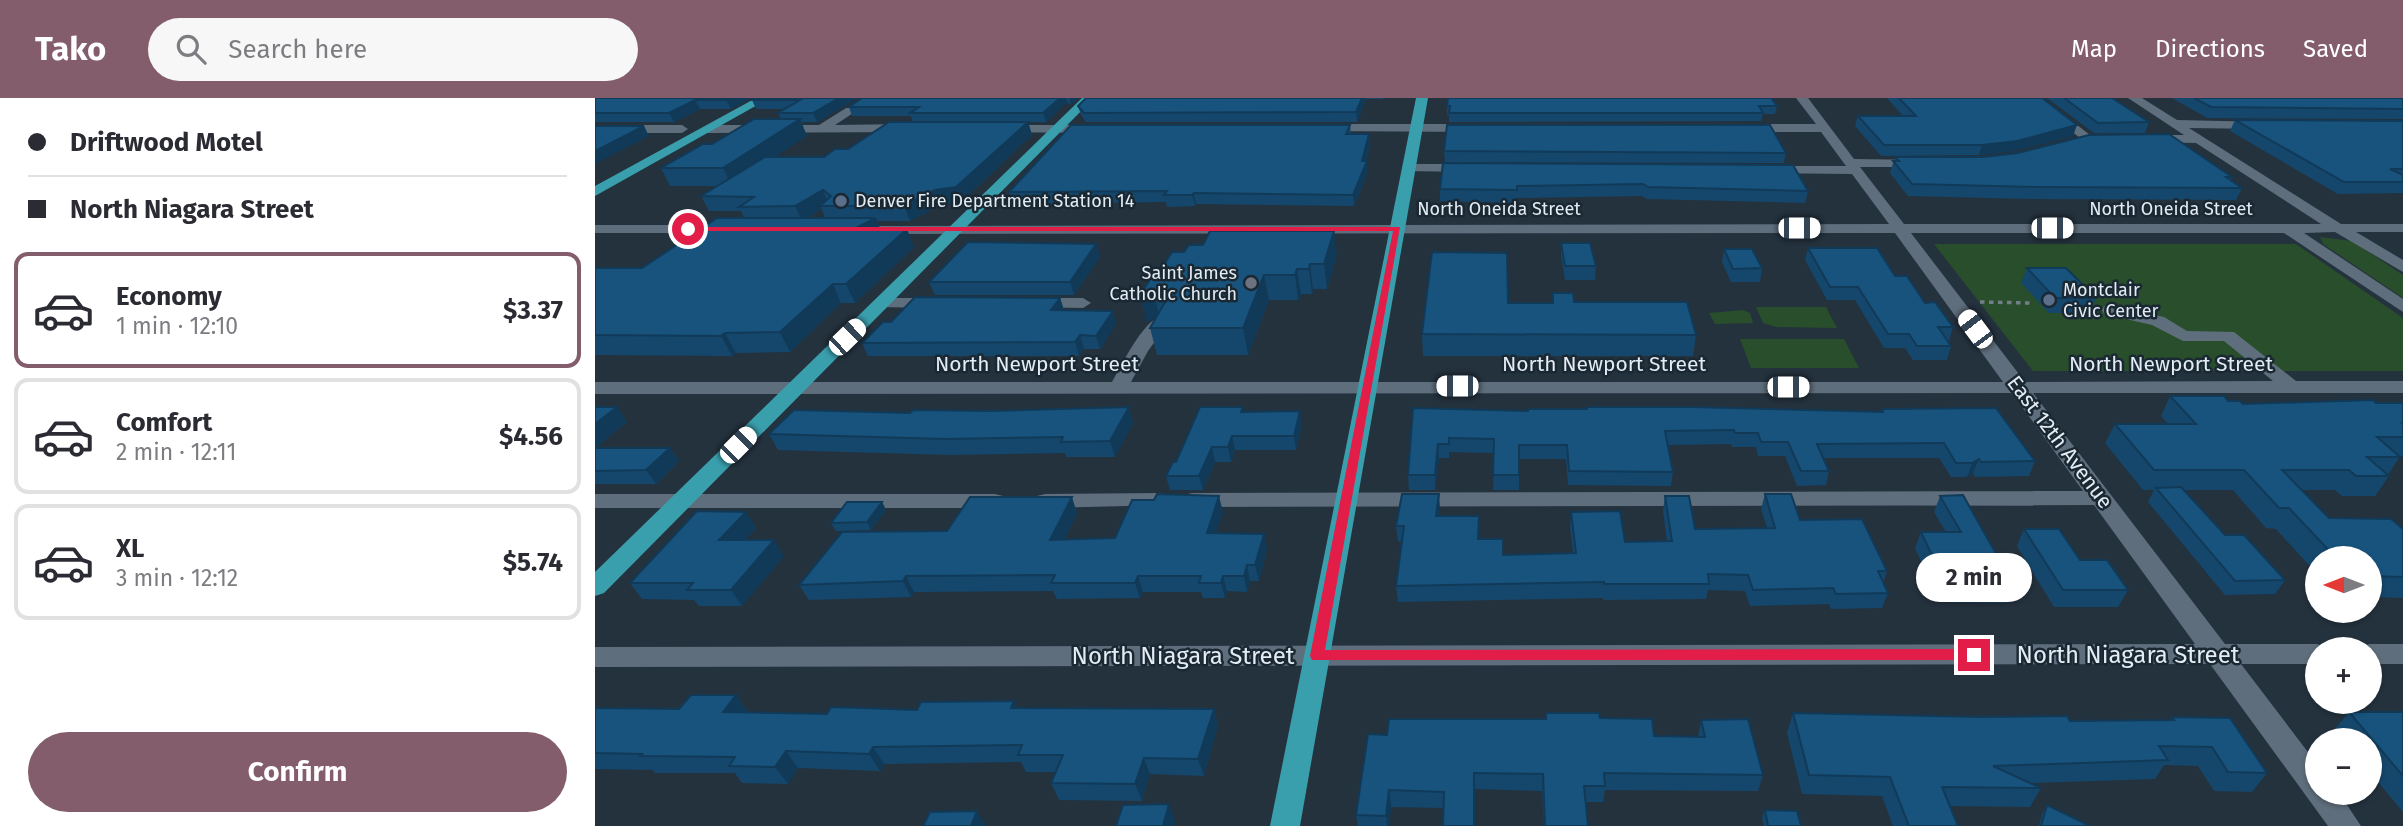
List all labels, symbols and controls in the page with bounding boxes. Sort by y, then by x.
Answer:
search box [148,18,638,81]
text: Tako [35,29,106,69]
icon: search [172,30,210,68]
text: Search here [228,34,367,65]
text: Map [2071,35,2117,63]
text: Directions [2155,35,2265,63]
text: Saved [2303,35,2368,63]
text: Driftwood Motel [70,127,263,158]
place label: Denver Fire Department Station 14 [855,190,1135,212]
marker: Denver Fire Department Station 14 [833,193,849,209]
text: North Niagara Street [70,194,314,225]
street label: North Oneida Street [1417,198,1581,220]
street label: North Oneida Street [2089,198,2253,220]
route start [672,213,704,245]
car [1779,218,1821,239]
car [2032,218,2074,239]
place label: Saint James Catholic Church [1110,262,1237,305]
marker: Saint James Catholic Church [1243,275,1259,291]
icon: car [32,279,95,342]
place label: Montclair Civic Center [2063,279,2159,322]
text: Economy [116,281,222,312]
marker: Montclair Civic Center [2041,292,2057,308]
text: $3.37 [503,295,563,326]
car [1954,306,1997,352]
text: 1 min · 12:10 [116,312,238,340]
car [825,315,870,359]
street label: North Newport Street [935,351,1139,377]
street label: North Newport Street [1502,351,1706,377]
street label: North Newport Street [2069,351,2273,377]
street label: East 12th Avenue [2002,370,2118,514]
car [1437,376,1479,397]
car [1768,377,1810,398]
icon: car [32,405,95,468]
text: Comfort [116,407,212,438]
text: $4.56 [499,421,563,452]
car [716,423,761,467]
text: 2 min · 12:11 [116,438,236,466]
icon: car [32,531,95,594]
text: XL [116,533,144,564]
north arrow [2305,546,2382,623]
map controls [2305,546,2382,805]
text: $5.74 [503,547,563,578]
callout: 2 min [1916,554,2032,602]
text: 2 min [1946,563,2002,591]
text: 3 min · 12:12 [116,564,238,592]
button: + [2305,637,2382,714]
route end [1958,639,1990,671]
street label: North Niagara Street [2017,641,2240,669]
street label: North Niagara Street [1072,642,1295,670]
button: − [2305,728,2382,805]
button: Confirm [28,732,567,812]

